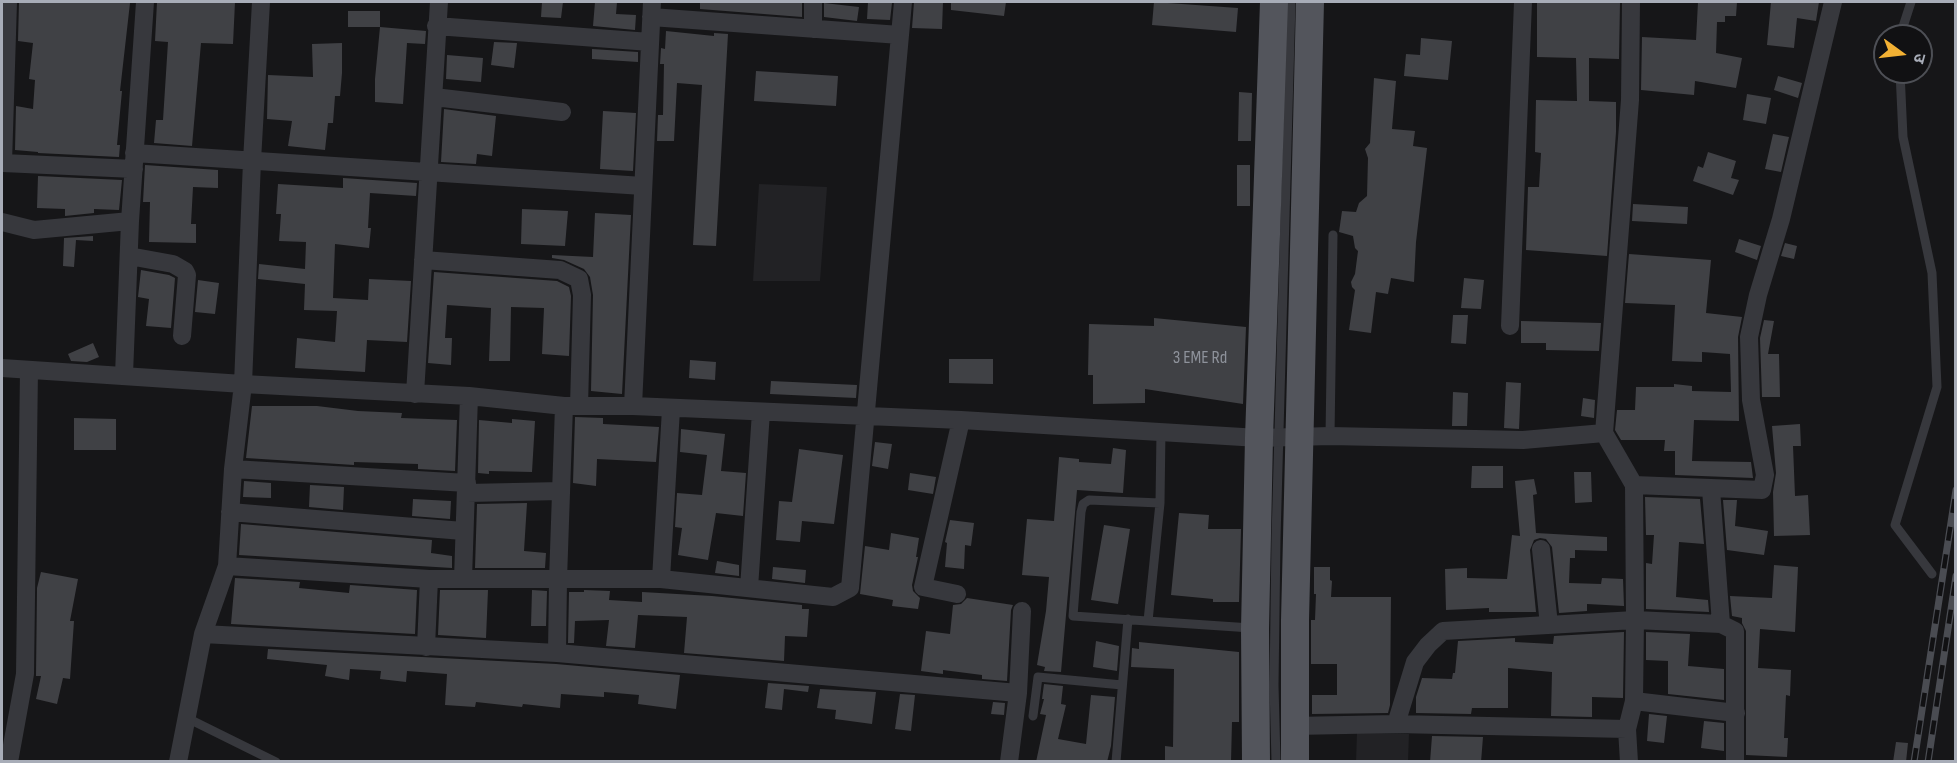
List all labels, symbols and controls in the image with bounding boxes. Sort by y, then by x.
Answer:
north arrow [1873,24,1933,84]
text: उ [1909,51,1929,65]
house number: 3 EME Rd [1173,347,1227,369]

